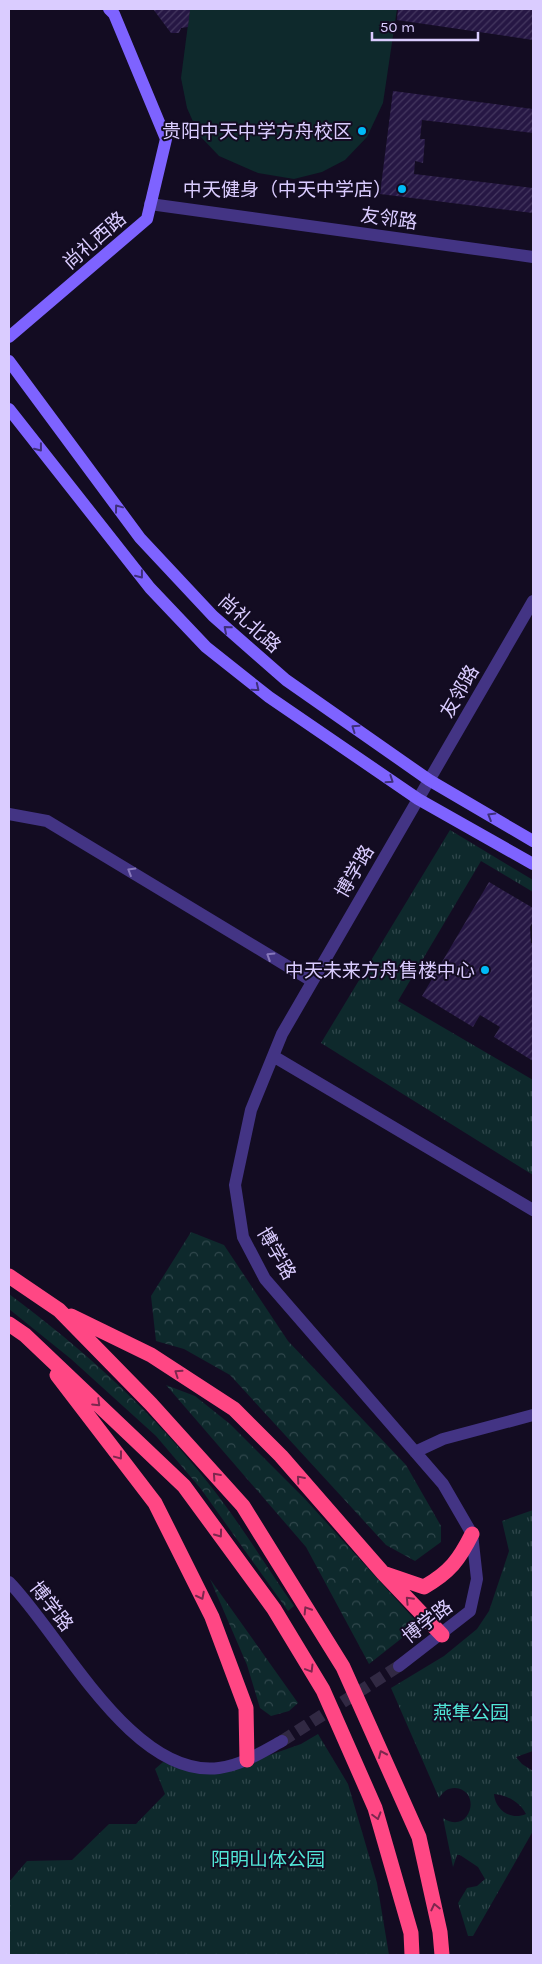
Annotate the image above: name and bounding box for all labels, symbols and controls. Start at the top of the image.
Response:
scale bar [372,10,478,42]
text: 50 m [380,18,415,36]
place label: 贵阳中天中学方舟校区 [162,121,352,143]
marker: 贵阳中天中学方舟校区 [356,125,368,137]
place label: 中天健身（中天中学店） [183,179,392,201]
marker: 中天健身（中天中学店） [396,183,408,195]
street label: 友邻路 [359,204,419,234]
street label: 尚礼西路 [59,208,131,274]
one-way arrow [33,442,42,452]
one-way arrow [115,504,124,514]
one-way arrow [134,569,143,579]
street label: 尚礼北路 [214,590,285,657]
one-way arrow [223,625,232,634]
street label: 友邻路 [436,661,484,722]
one-way arrow [251,682,260,691]
one-way arrow [351,725,361,734]
one-way arrow [384,774,394,783]
one-way arrow [488,813,497,823]
street label: 博学路 [331,841,379,902]
one-way arrow [128,868,137,878]
one-way arrow [267,952,276,962]
place label: 中天未来方舟售楼中心 [285,960,475,982]
marker: 中天未来方舟售楼中心 [479,964,491,976]
street label: 博学路 [252,1223,300,1284]
one-way arrow [174,1370,183,1380]
one-way arrow [91,1397,100,1406]
one-way arrow [113,1450,122,1460]
one-way arrow [213,1473,222,1482]
one-way arrow [297,1475,306,1484]
one-way arrow [214,1528,222,1537]
street label: 博学路 [25,1577,77,1636]
one-way arrow [195,1590,205,1599]
street label: 博学路 [398,1596,457,1648]
one-way arrow [406,1596,415,1605]
one-way arrow [304,1607,314,1616]
one-way arrow [304,1663,314,1672]
park label: 燕隼公园 [433,1702,509,1724]
one-way arrow [377,1750,388,1759]
one-way arrow [372,1812,382,1820]
park label: 阳明山体公园 [211,1849,325,1871]
one-way arrow [430,1903,441,1912]

